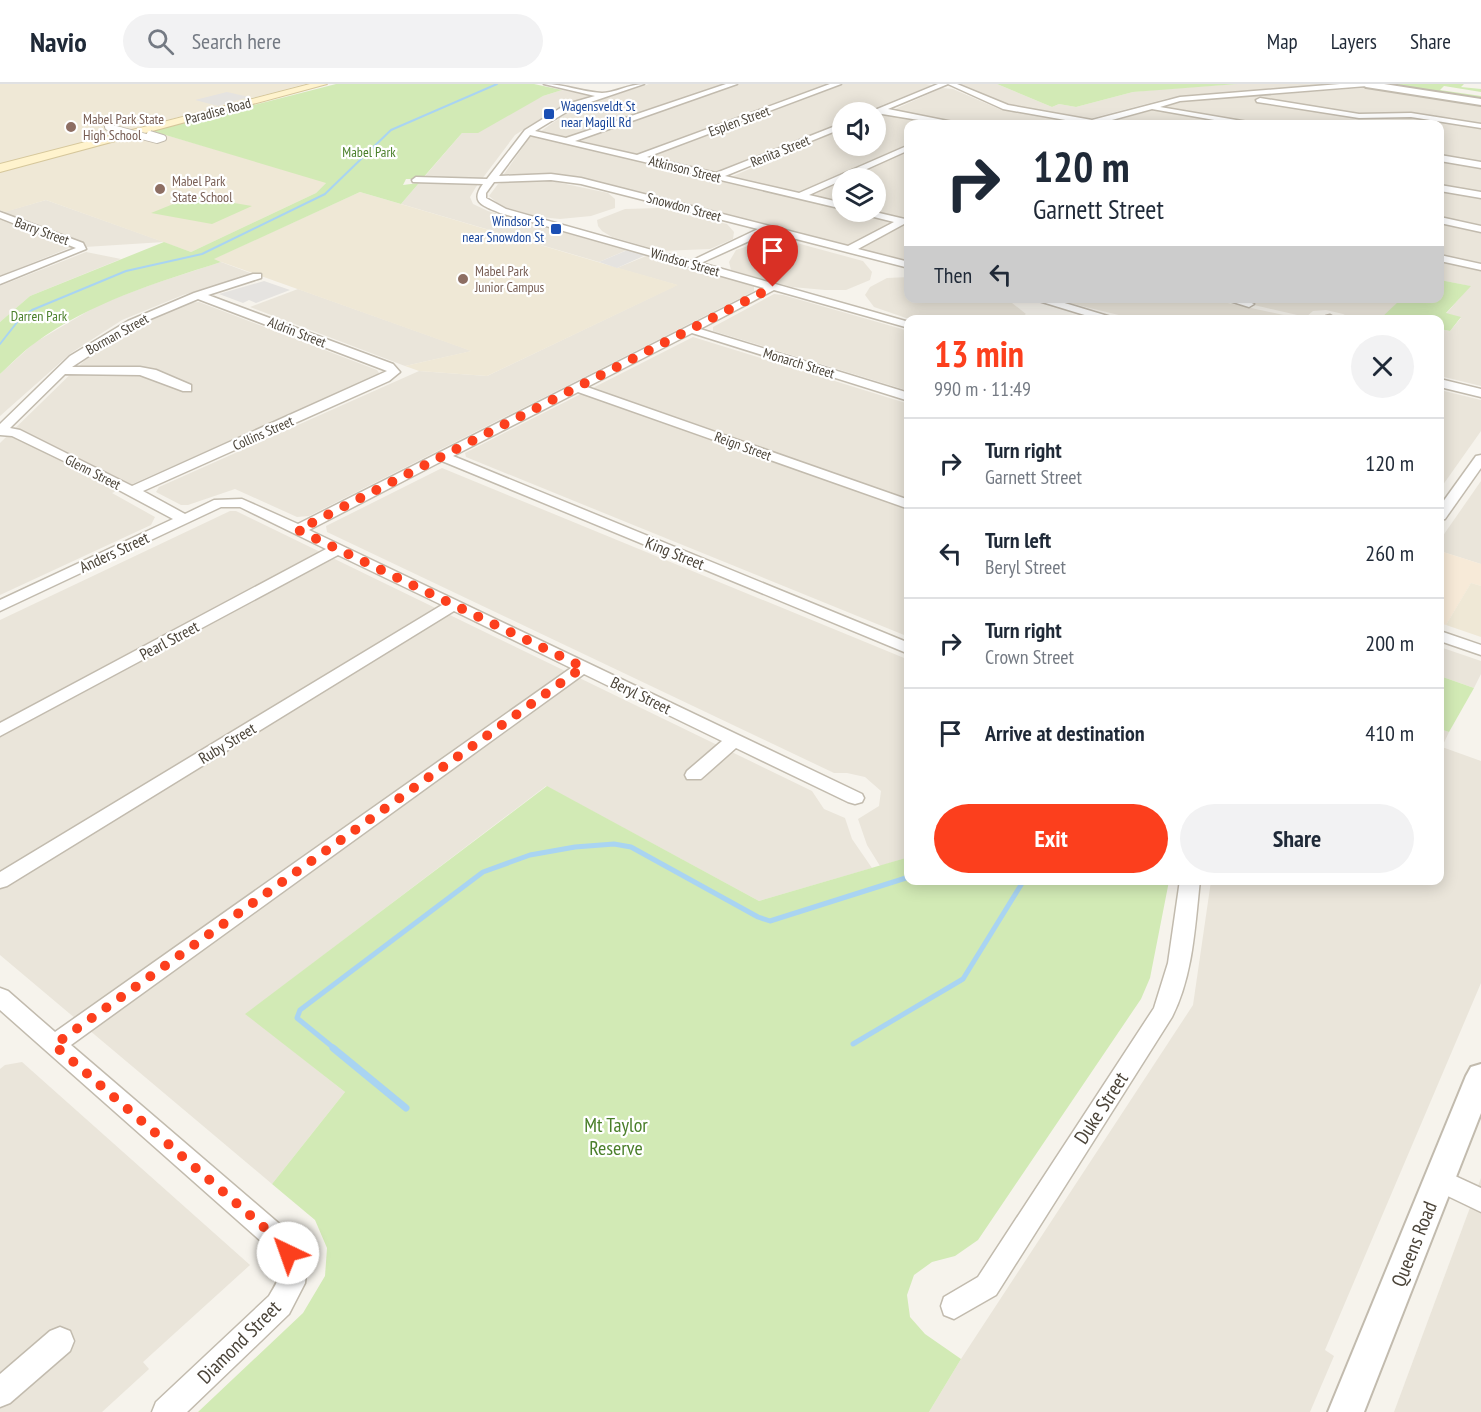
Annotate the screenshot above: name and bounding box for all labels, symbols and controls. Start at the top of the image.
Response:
search box [123,14,543,68]
text: Navio [30,23,87,60]
icon: search [144,25,177,58]
text: Search here [192,27,281,55]
text: Map [1267,28,1298,55]
text: Layers [1331,28,1377,55]
text: Share [1410,28,1451,55]
street label: Paradise Road [183,94,253,128]
place label: Wagensveldt St near Magill Rd [561,97,636,131]
street label: Esplen Street [706,102,772,140]
map controls [832,102,886,222]
button: sound [832,102,886,156]
marker: Wagensveldt St near Magill Rd [542,107,556,121]
place label: Mabel Park State High School [83,110,164,144]
marker: Mabel Park State High School [64,120,78,134]
street label: Renita Street [748,131,812,171]
text: 120 m [1033,139,1130,194]
park label: Mabel Park [342,143,396,161]
icon: right [934,144,1012,222]
street label: Atkinson Street [647,151,723,187]
button: layers [832,168,886,222]
place label: Mabel Park State School [172,172,233,206]
marker: Mabel Park State School [153,182,167,196]
street label: Snowdon Street [645,188,723,226]
text: Garnett Street [1033,192,1164,226]
place label: Windsor St near Snowdon St [462,212,544,246]
street label: Barry Street [12,213,72,249]
marker: Windsor St near Snowdon St [549,222,563,236]
pin [747,225,798,287]
icon: arrive [756,234,789,267]
street label: Windsor Street [648,244,722,281]
icon: left [984,258,1017,291]
text: Then [934,261,972,289]
place label: Mabel Park Junior Campus [474,262,545,296]
marker: Mabel Park Junior Campus [456,272,470,286]
park label: Darren Park [11,307,68,325]
street label: Borman Street [82,309,152,359]
street label: Aldrin Street [265,313,329,351]
text: 13 min [934,330,1024,377]
button: close [1351,335,1414,398]
street label: Monarch Street [761,344,837,382]
text: 990 m · 11:49 [934,376,1031,402]
street label: Collins Street [230,412,296,454]
street label: Reign Street [712,427,774,465]
text: Turn right [985,436,1062,464]
icon: right [934,447,967,480]
text: 120 m [1365,449,1414,477]
street label: Glenn Street [62,450,124,494]
text: Garnett Street [985,464,1082,490]
text: Turn left [985,526,1051,554]
street label: Anders Street [76,527,152,577]
street label: King Street [643,532,708,574]
icon: left [934,537,967,570]
text: 260 m [1365,539,1414,567]
text: Beryl Street [985,554,1066,580]
street label: Pearl Street [136,616,203,664]
text: Turn right [985,616,1062,644]
icon: right [934,627,967,660]
text: 200 m [1365,629,1414,657]
text: Crown Street [985,644,1074,670]
street label: Beryl Street [607,672,675,718]
icon: arrive [934,717,967,750]
street label: Ruby Street [195,718,260,768]
text: Arrive at destination [985,719,1145,747]
text: 410 m [1365,719,1414,747]
button: Exit [934,804,1168,873]
button: Share [1180,804,1414,873]
street label: Duke Street [1068,1067,1134,1149]
park label: Mt Taylor Reserve [584,1112,648,1161]
street label: Queens Road [1385,1197,1443,1291]
position arrow [256,1221,320,1285]
street label: Diamond Street [192,1294,287,1389]

